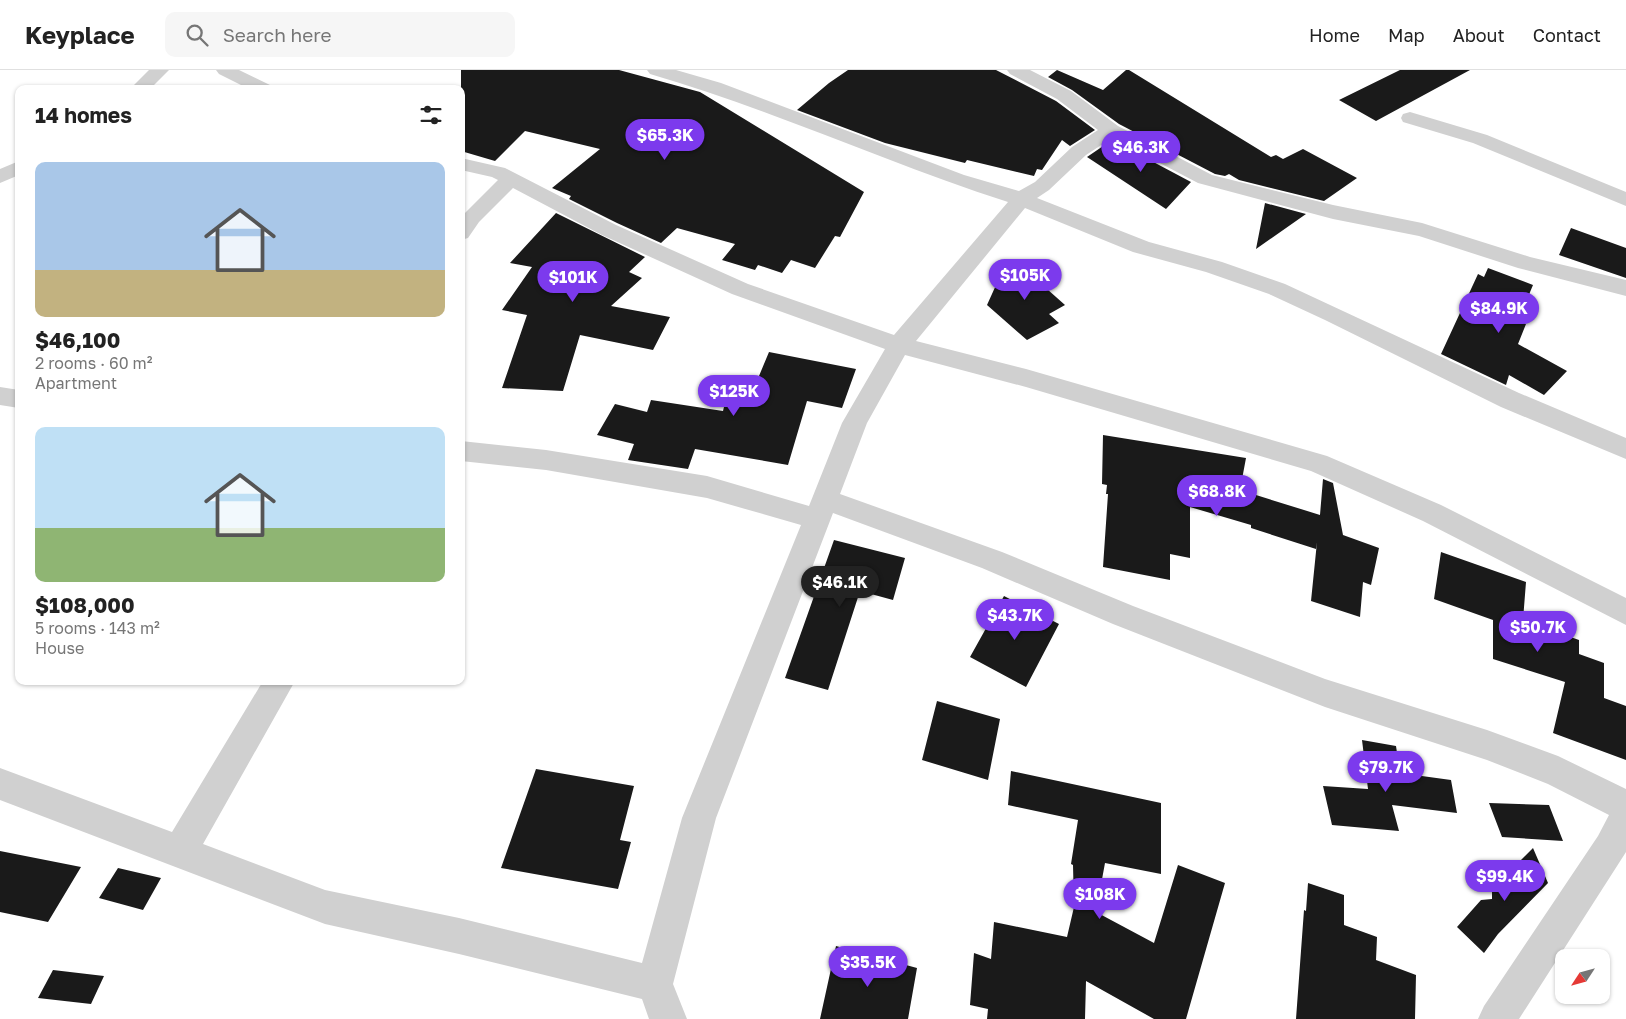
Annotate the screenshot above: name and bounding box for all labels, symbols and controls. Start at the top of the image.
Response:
search box [165,12,515,57]
text: Keyplace [25,20,135,49]
icon: search [183,21,211,49]
text: Search here [223,23,332,46]
text: Home [1309,24,1360,46]
text: Map [1388,24,1425,46]
text: About [1453,24,1505,46]
text: Contact [1533,24,1601,46]
icon: filters [417,101,445,129]
text: 14 homes [35,102,132,128]
pin: $65.3K [624,118,706,161]
text: $65.3K [636,125,694,145]
pin: $46.3K [1100,131,1182,173]
text: $46.3K [1112,137,1170,157]
icon: home [195,195,285,285]
pin: $105K [990,258,1060,301]
pin: $101K [538,260,608,303]
text: $105K [1000,265,1050,285]
text: $101K [548,267,598,287]
pin: $84.9K [1458,292,1540,334]
text: $84.9K [1470,298,1528,318]
text: $46,100 [35,327,120,353]
text: 2 rooms · 60 m² [35,353,153,373]
text: Apartment [35,373,117,393]
pin: $125K [699,374,769,417]
text: $125K [709,381,759,401]
icon: home [195,460,285,550]
pin: $68.8K [1176,474,1258,517]
text: $68.8K [1188,481,1246,501]
pin: $46.1K [799,566,881,608]
text: $46.1K [812,572,868,592]
text: $108,000 [35,592,135,618]
pin: $43.7K [974,598,1056,641]
text: $43.7K [987,605,1043,625]
pin: $50.7K [1497,610,1579,653]
text: $50.7K [1510,617,1566,637]
text: 5 rooms · 143 m² [35,618,160,638]
text: House [35,638,84,658]
pin: $79.7K [1345,750,1427,793]
text: $79.7K [1358,757,1414,777]
pin: $99.4K [1464,860,1546,902]
text: $99.4K [1476,866,1534,886]
pin: $108K [1065,878,1135,920]
text: $108K [1074,884,1126,904]
pin: $35.5K [827,946,909,988]
north arrow [1555,949,1610,1004]
map controls [1555,949,1610,1004]
text: $35.5K [840,952,896,972]

